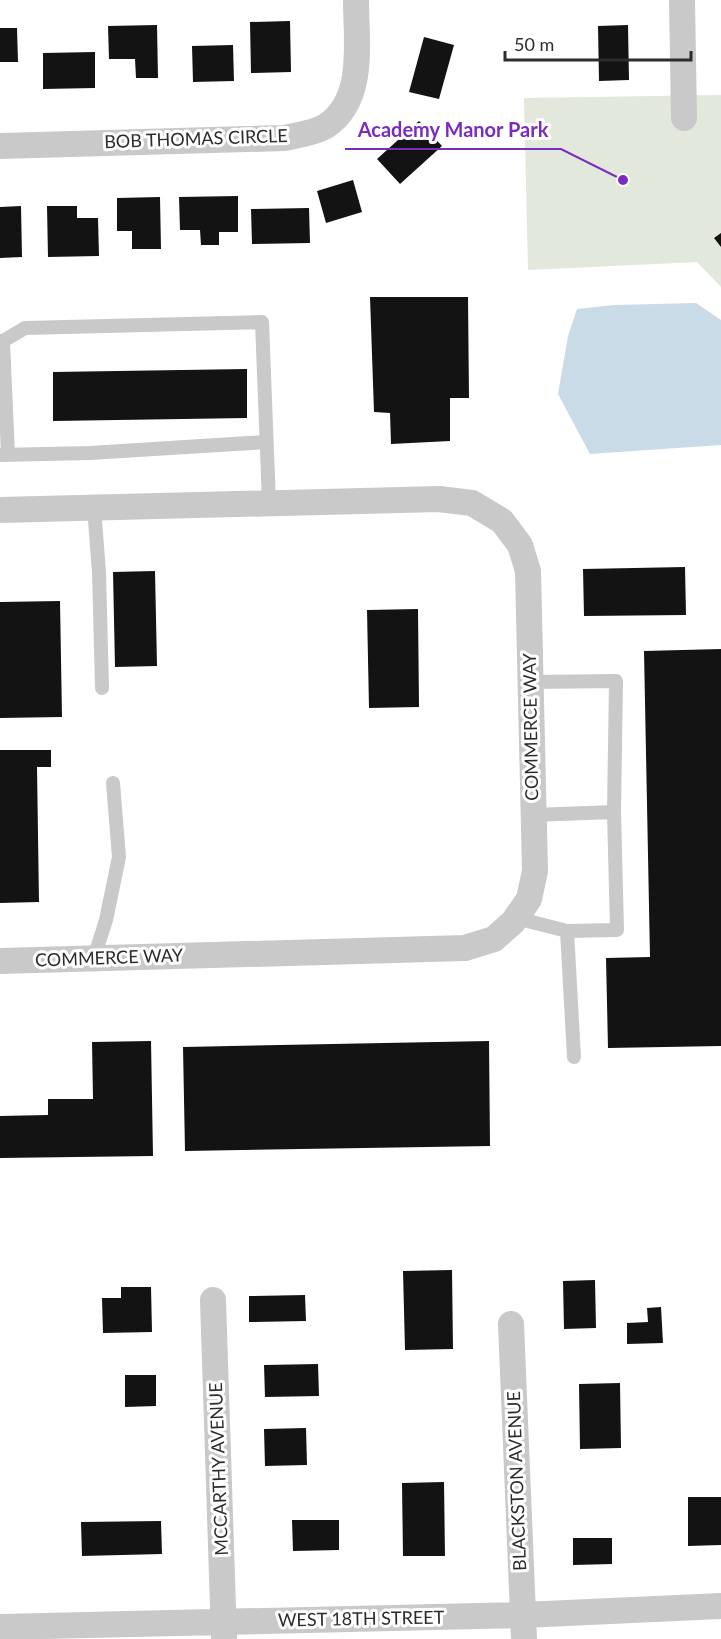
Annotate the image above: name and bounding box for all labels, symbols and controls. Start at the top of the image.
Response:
scale bar [505,24,691,62]
text: 50 m [514,33,554,55]
callout: Academy Manor Park [345,111,561,149]
text: Academy Manor Park [357,117,549,141]
street label: BOB THOMAS CIRCLE [104,124,288,152]
street label: COMMERCE WAY [518,652,542,801]
street label: COMMERCE WAY [35,943,184,971]
street label: MCCARTHY AVENUE [204,1382,232,1556]
street label: BLACKSTON AVENUE [502,1391,530,1571]
street label: WEST 18TH STREET [278,1606,445,1630]

